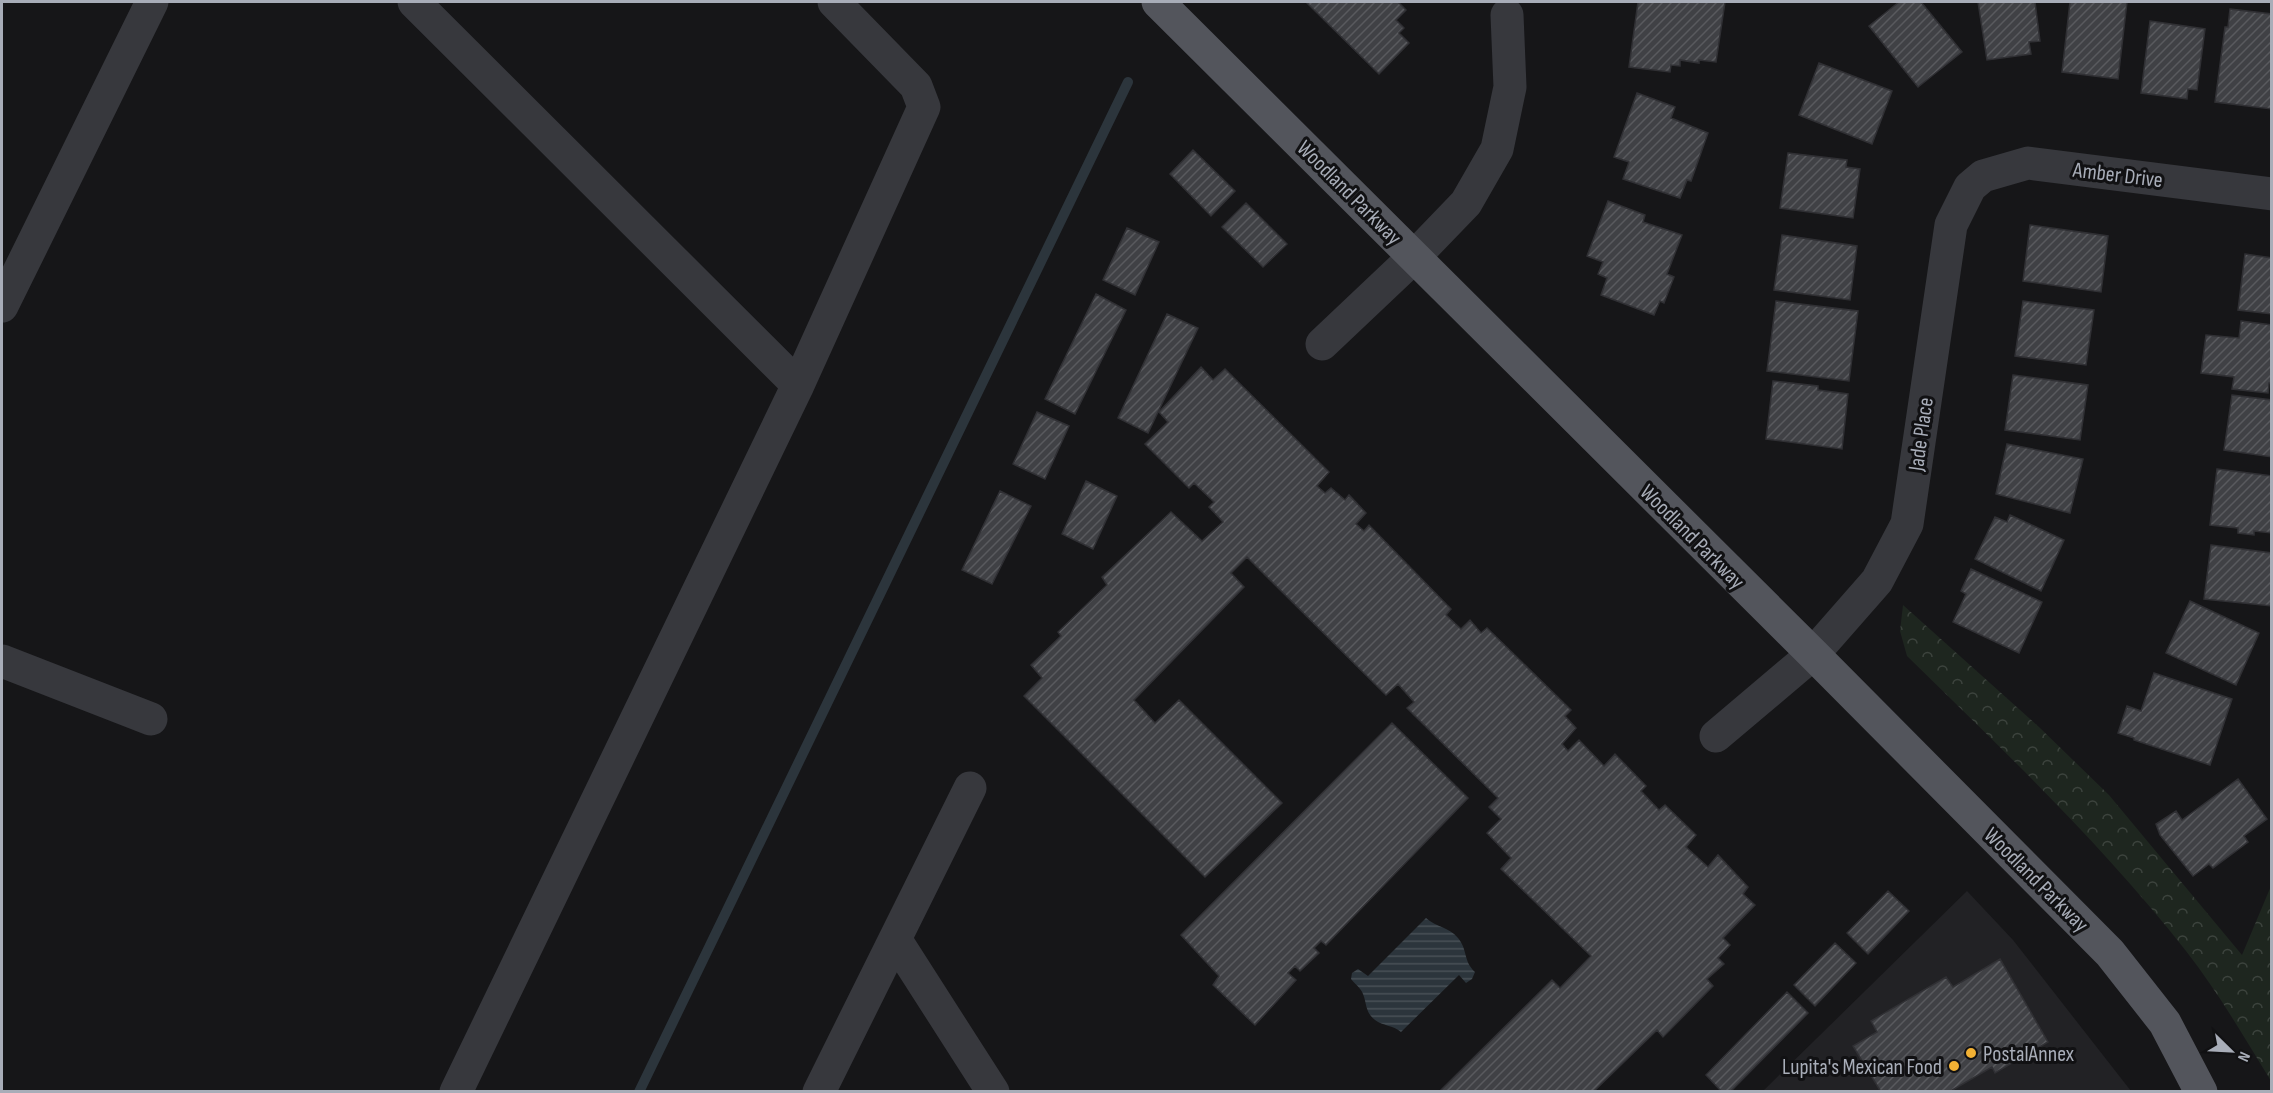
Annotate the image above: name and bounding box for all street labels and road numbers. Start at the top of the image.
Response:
street label: Woodland Parkway [1291,135,1407,251]
street label: Amber Drive [2070,156,2164,194]
street label: Jade Place [1903,396,1940,474]
street label: Woodland Parkway [1634,479,1750,595]
street label: Woodland Parkway [1978,822,2094,938]

